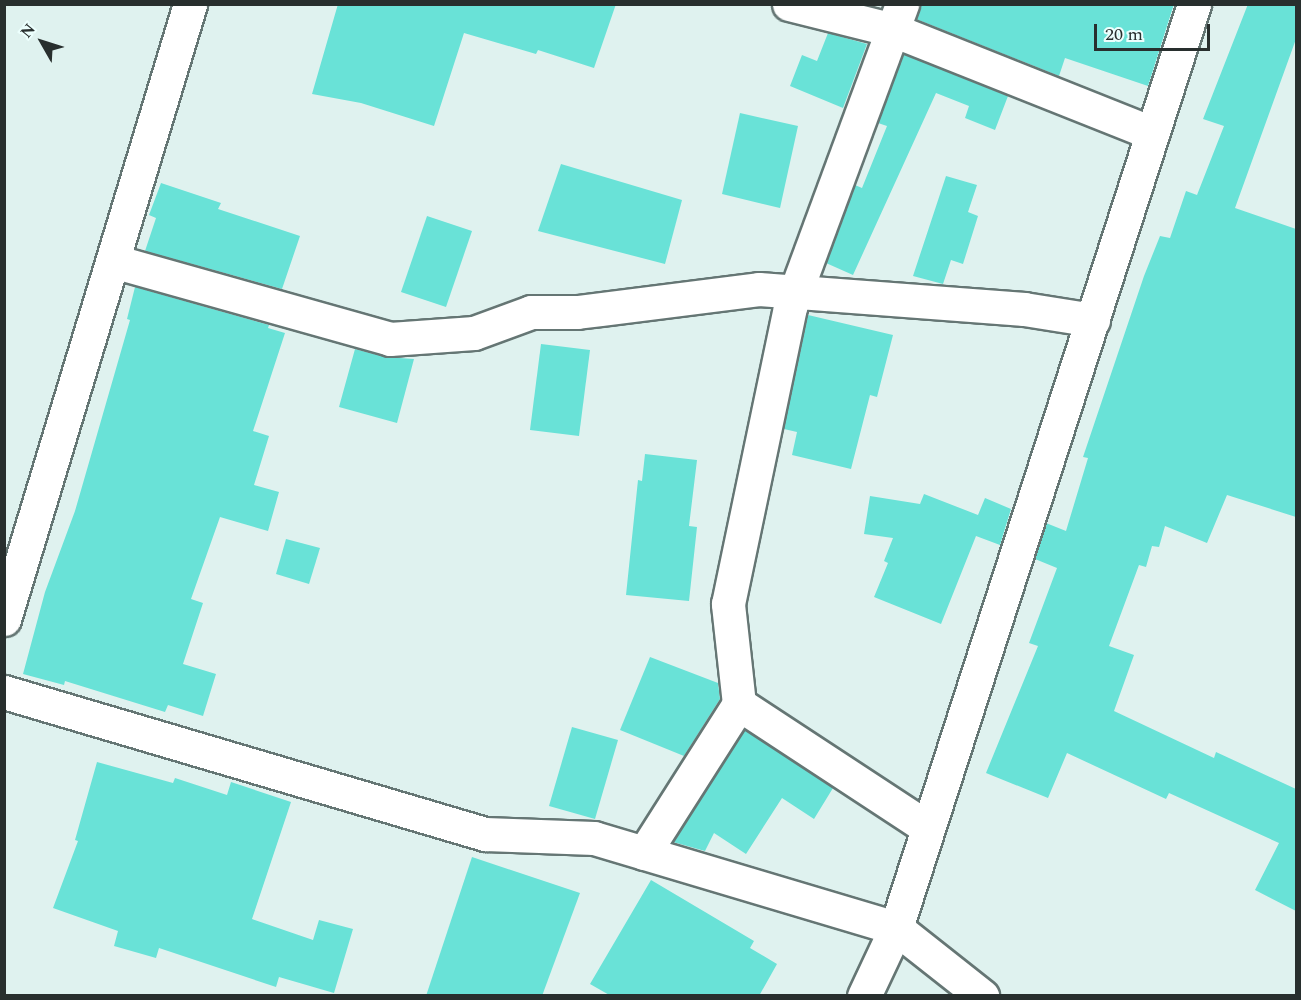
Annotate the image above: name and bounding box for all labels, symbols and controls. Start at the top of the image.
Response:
north arrow [12,12,72,72]
scale bar [1097,12,1212,50]
text: N [15,18,41,43]
text: 20 m [1105,21,1143,48]

